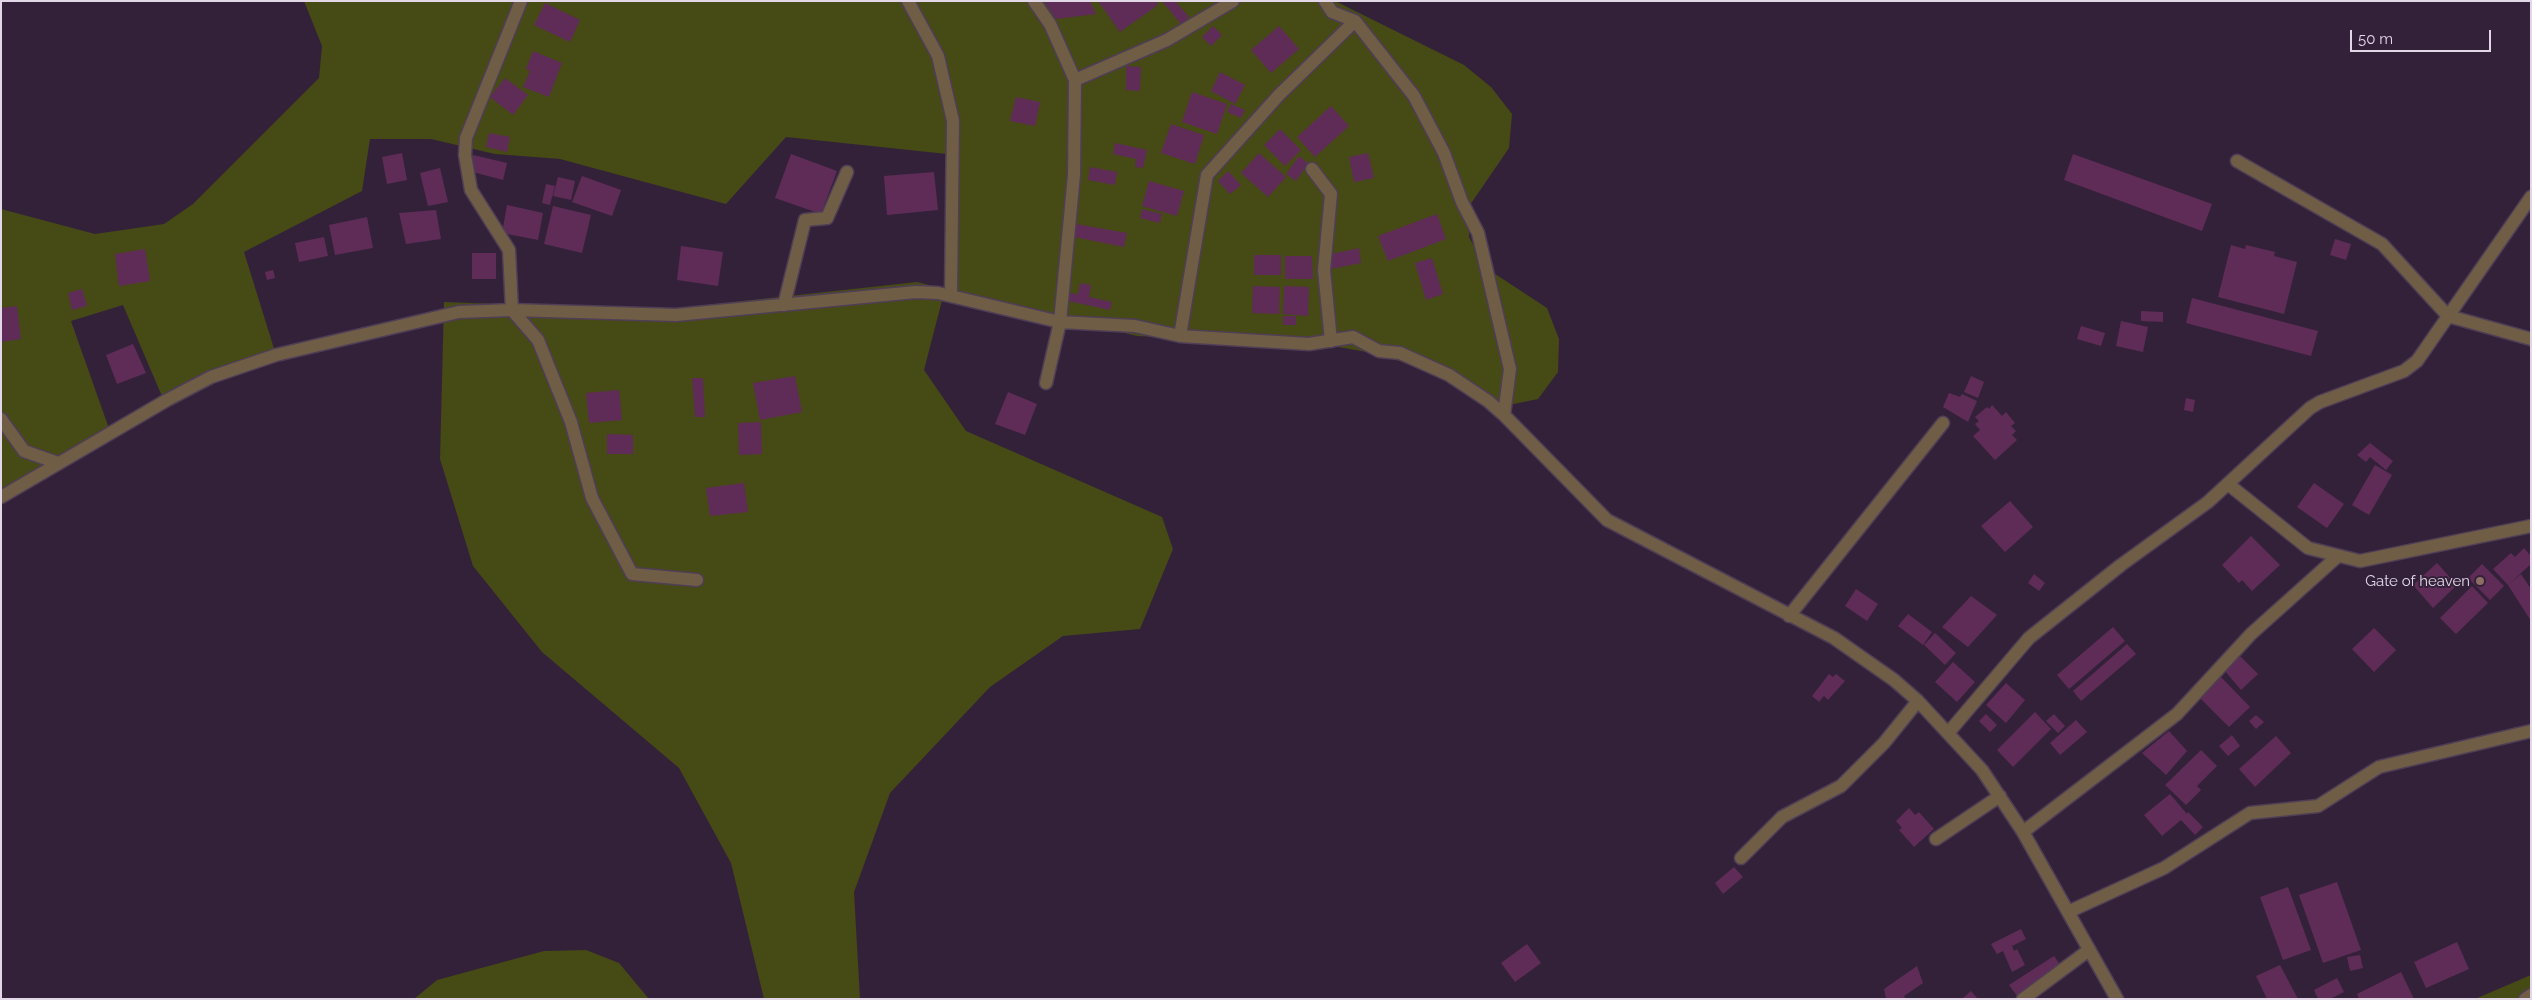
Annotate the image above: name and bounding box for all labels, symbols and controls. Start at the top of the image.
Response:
scale bar [2352,20,2493,52]
text: 50 m [2358,30,2393,48]
place label: Gate of heaven [2365,572,2470,590]
marker: Gate of heaven [2474,575,2486,587]

